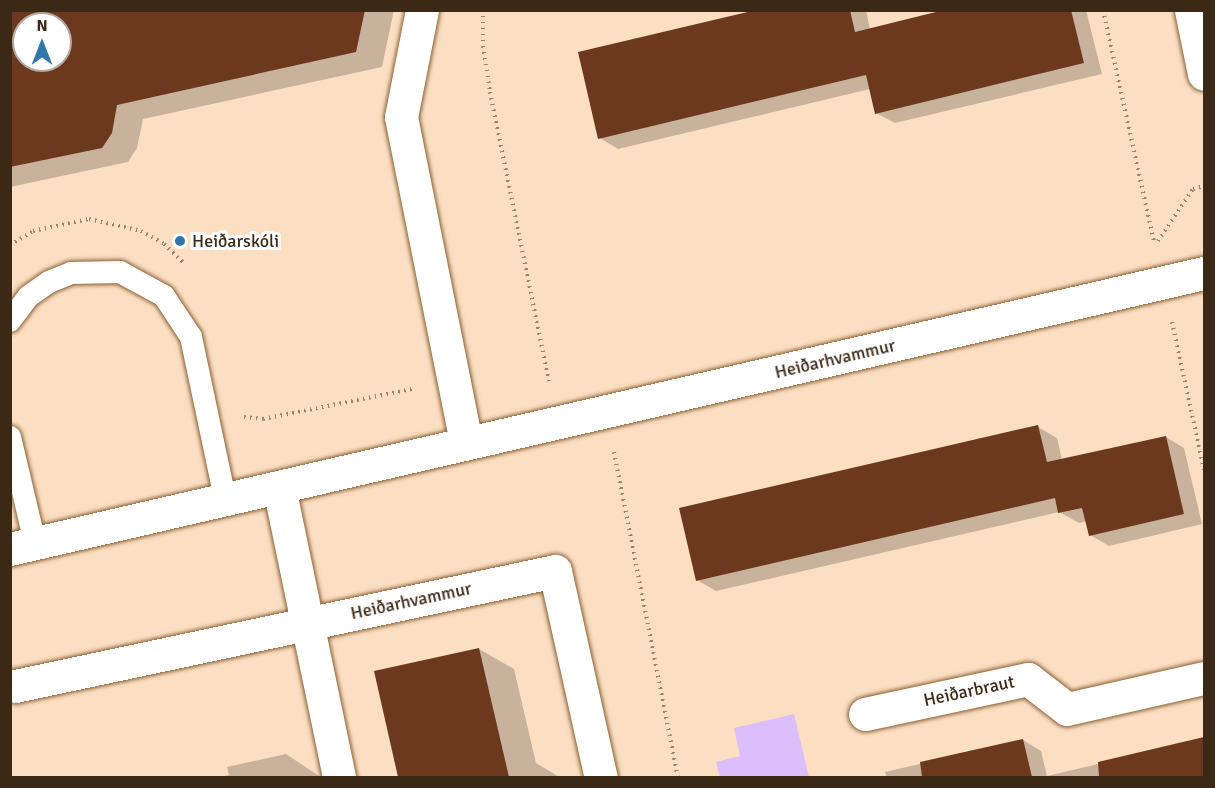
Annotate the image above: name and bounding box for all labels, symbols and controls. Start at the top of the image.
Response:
north arrow [12,12,72,72]
text: N [36,16,48,36]
place label: Heiðarskóli [192,230,279,252]
marker: Heiðarskóli [173,234,187,248]
street label: Heiðarhvammur [773,335,897,383]
street label: Heiðarhvammur [349,578,473,624]
street label: Heiðarbraut [922,671,1016,711]

